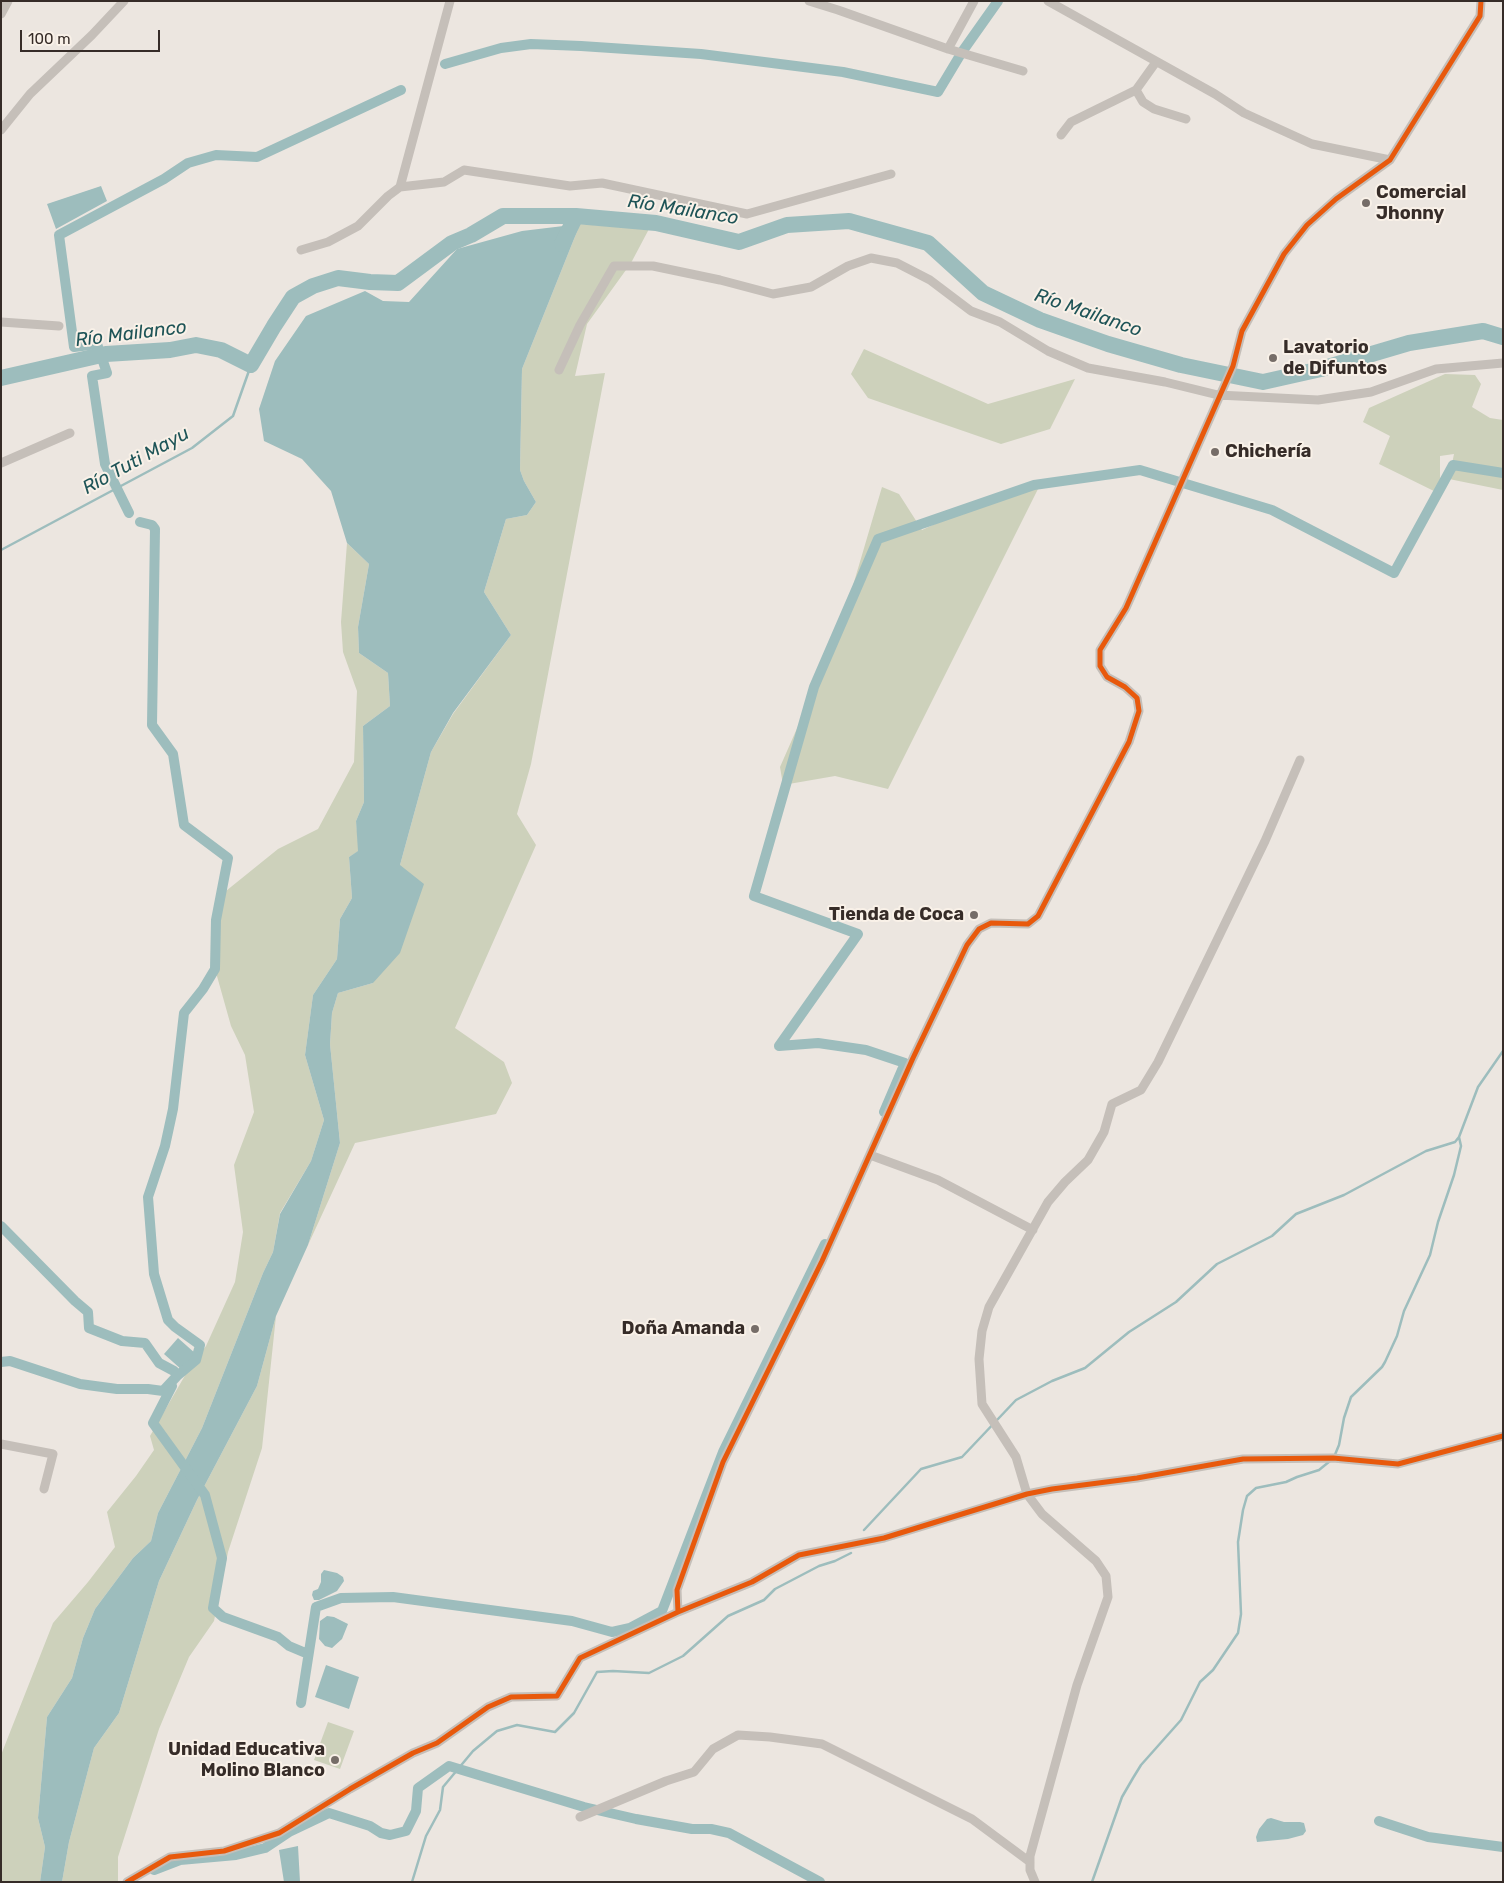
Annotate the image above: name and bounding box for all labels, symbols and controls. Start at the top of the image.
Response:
scale bar [22,20,162,52]
text: 100 m [28,30,70,48]
place label: Comercial Jhonny [1376,182,1466,224]
water label: Río Mailanco [626,190,740,230]
marker: Comercial Jhonny [1360,197,1372,209]
water label: Río Mailanco [1031,284,1145,342]
water label: Río Mailanco [74,316,188,352]
place label: Lavatorio de Difuntos [1283,337,1387,379]
marker: Lavatorio de Difuntos [1267,352,1279,364]
water label: Río Tuti Mayu [79,422,193,500]
place label: Chichería [1225,441,1311,463]
marker: Chichería [1209,446,1221,458]
place label: Tienda de Coca [829,904,964,926]
marker: Tienda de Coca [968,909,980,921]
place label: Doña Amanda [622,1318,745,1340]
marker: Doña Amanda [749,1323,761,1335]
place label: Unidad Educativa Molino Blanco [168,1739,325,1782]
marker: Unidad Educativa Molino Blanco [329,1754,341,1766]

